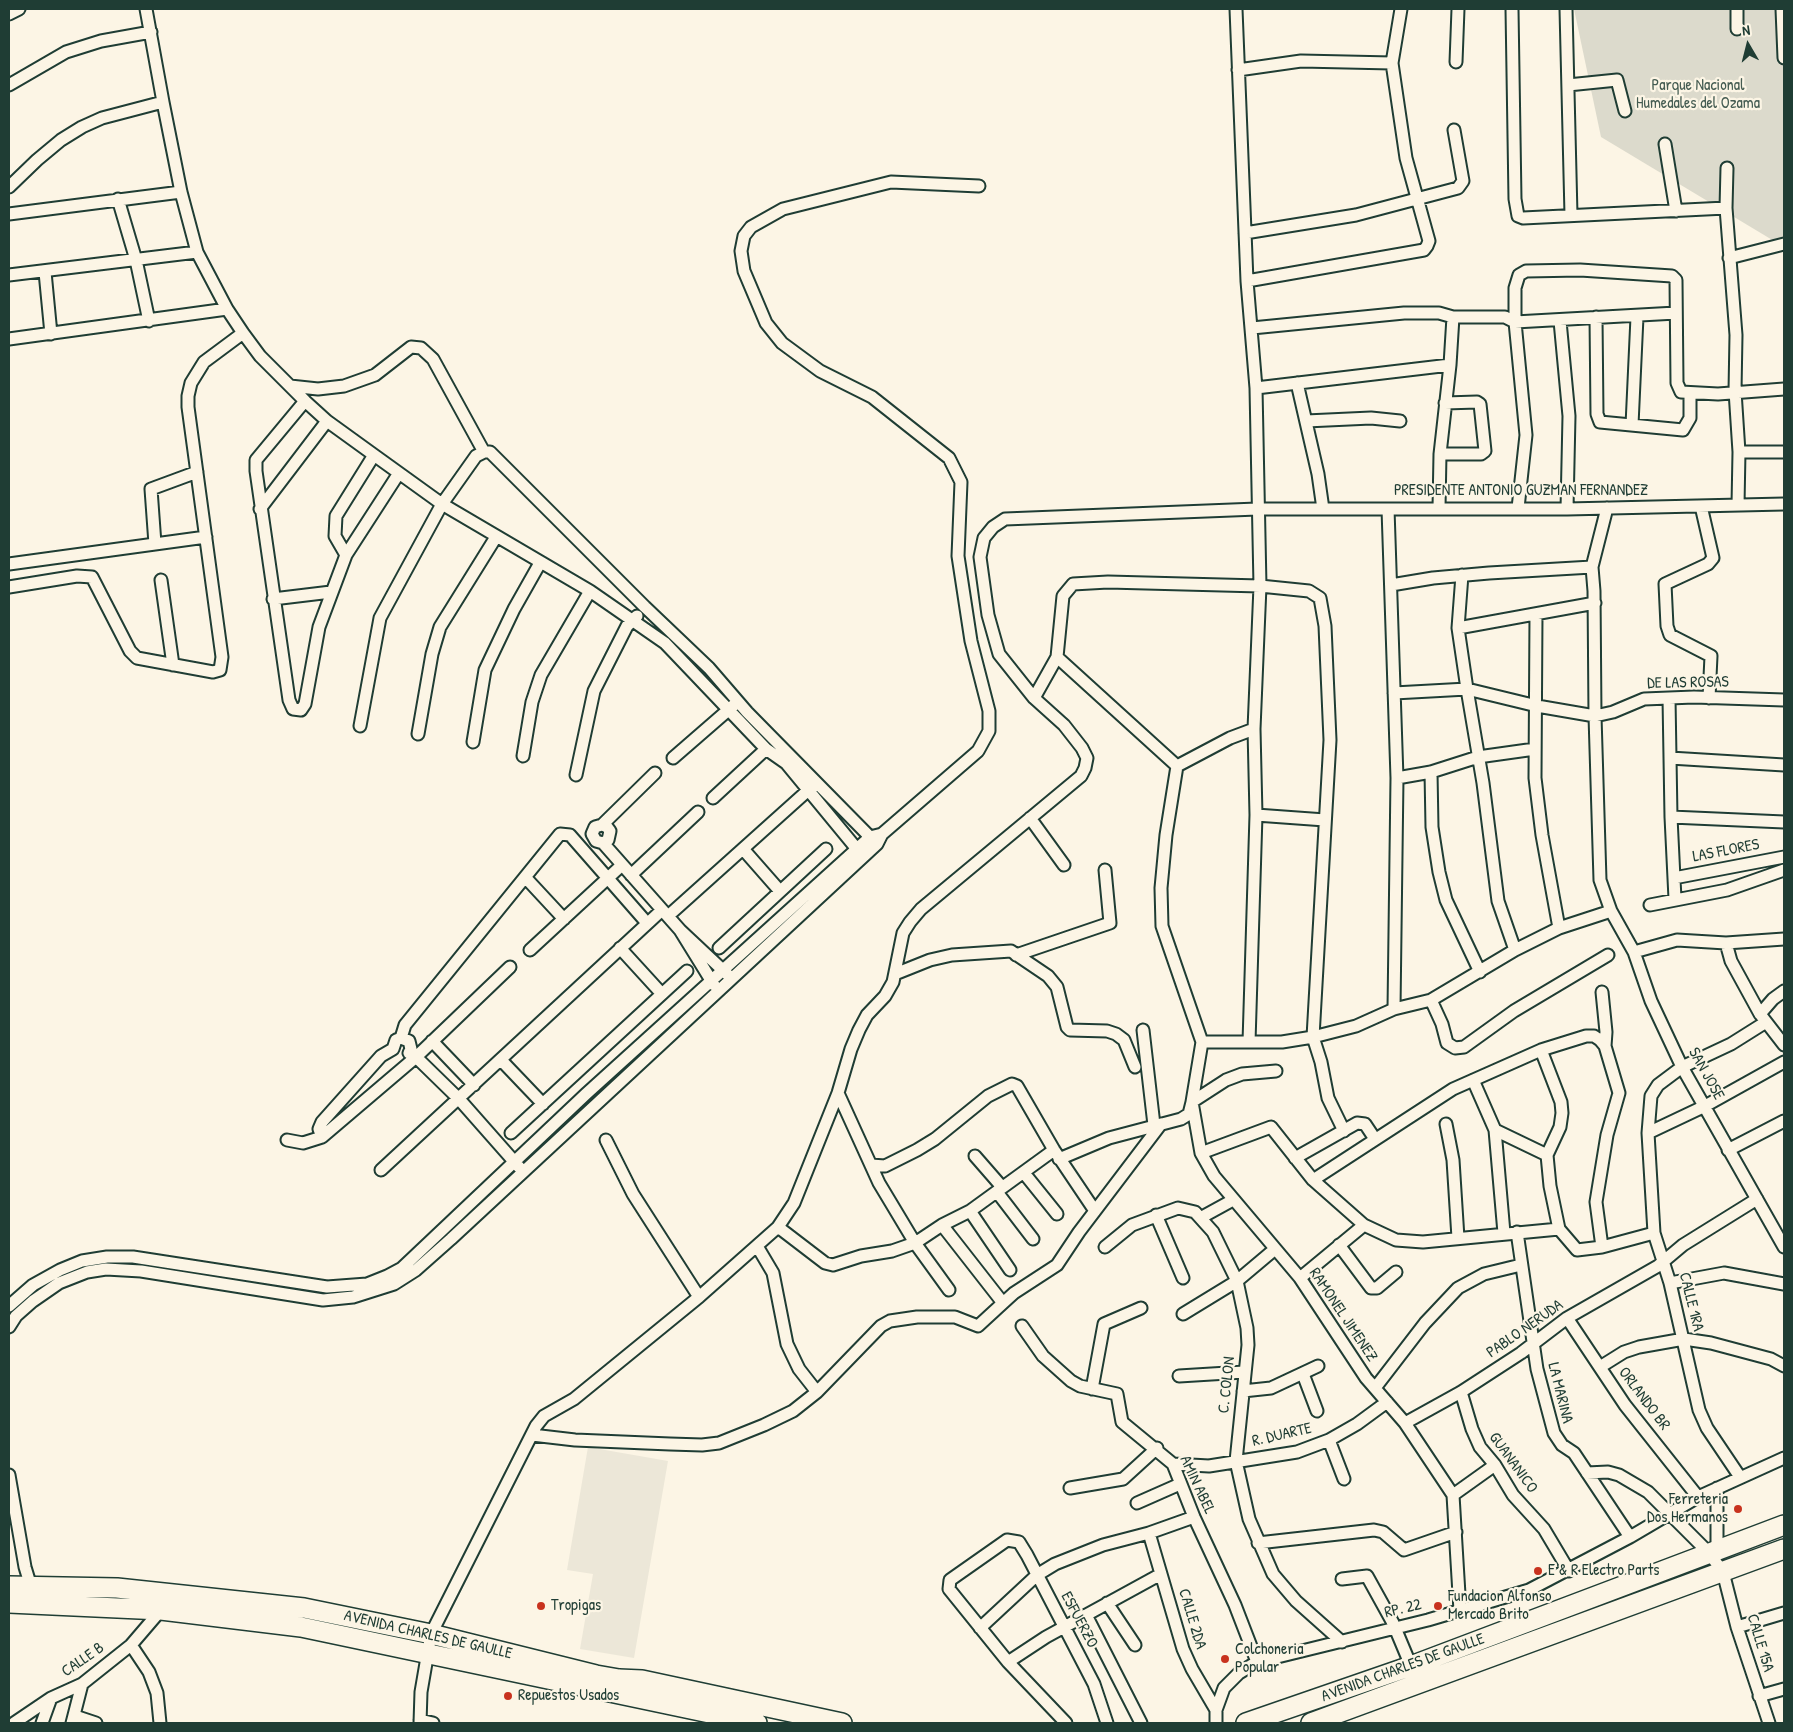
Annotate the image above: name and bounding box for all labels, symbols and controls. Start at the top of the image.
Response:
north arrow [1723,20,1773,70]
text: N [1741,20,1751,40]
park label: Parque Nacional Humedales del Ozama [1636,76,1760,114]
street label: PRESIDENTE ANTONIO GUZMAN FERNANDEZ [1394,481,1648,501]
street label: DE LAS ROSAS [1647,673,1729,693]
street label: LAS FLORES [1691,835,1761,867]
street label: SAN JOSE [1684,1045,1728,1103]
street label: RAMONEL JIMENEZ [1305,1265,1381,1365]
street label: CALLE 1RA [1674,1271,1708,1333]
street label: PABLO NERUDA [1483,1296,1567,1362]
street label: C. COLON [1214,1356,1240,1414]
street label: LA MARINA [1543,1361,1577,1425]
street label: ORLANDO BR [1614,1364,1674,1434]
street label: R. DUARTE [1250,1419,1314,1451]
street label: GUANANICO [1485,1429,1541,1497]
street label: AMIN ABEL [1175,1453,1219,1517]
place label: Ferreteria Dos Hermanos [1647,1490,1728,1528]
marker: Ferreteria Dos Hermanos [1732,1503,1744,1515]
place label: E & R Electro Parts [1548,1561,1659,1581]
marker: E & R Electro Parts [1532,1565,1544,1577]
street label: CALLE 2DA [1174,1586,1210,1652]
place label: Fundacion Alfonso Mercado Brito [1448,1587,1551,1625]
street label: ESFUERZO [1056,1589,1102,1651]
street label: RP. 22 [1383,1595,1423,1623]
place label: Tropigas [551,1596,601,1616]
marker: Tropigas [535,1600,547,1612]
marker: Fundacion Alfonso Mercado Brito [1432,1600,1444,1612]
street label: AVENIDA CHARLES DE GAULLE [342,1606,514,1664]
street label: CALLE 15A [1742,1612,1778,1674]
street label: AVENIDA CHARLES DE GAULLE [1319,1630,1487,1706]
street label: CALLE B [58,1639,108,1681]
place label: Colchoneria Popular [1235,1640,1303,1678]
marker: Colchoneria Popular [1219,1653,1231,1665]
place label: Repuestos Usados [518,1686,619,1706]
marker: Repuestos Usados [502,1690,514,1702]

